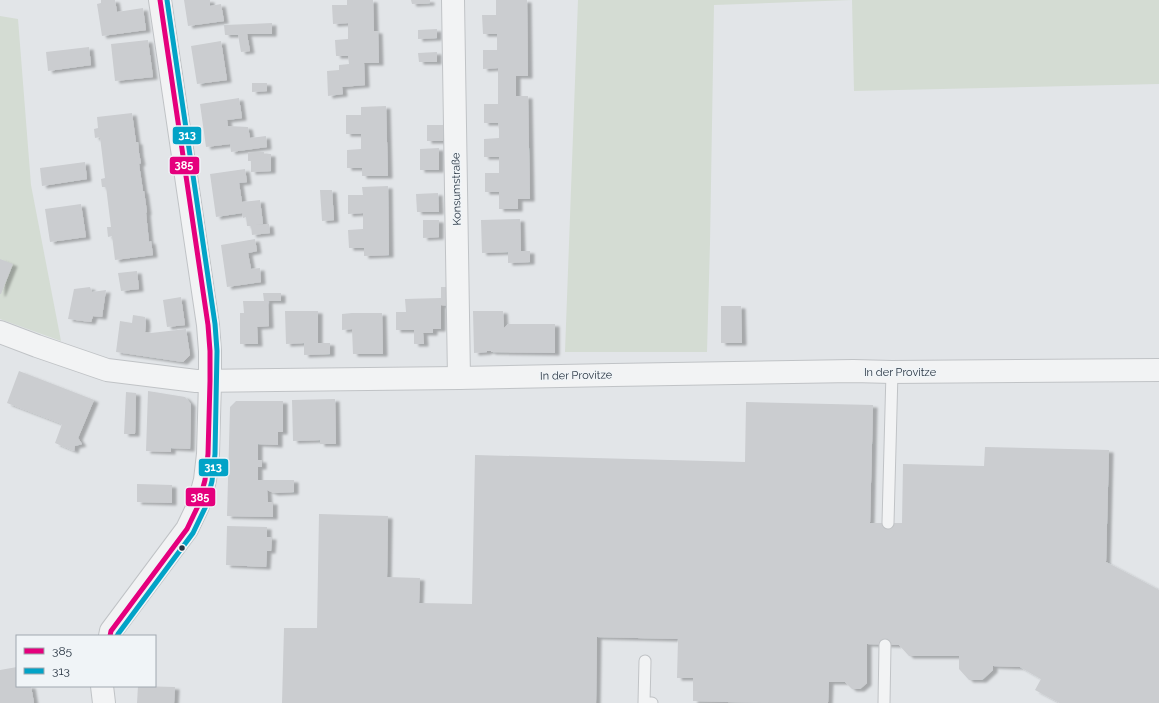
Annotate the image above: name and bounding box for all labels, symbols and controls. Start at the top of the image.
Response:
line badge: 313 [172,126,202,145]
text: 313 [178,129,196,142]
street label: Konsumstraße [449,152,464,226]
line badge: 385 [169,156,200,175]
text: 385 [175,159,193,172]
street label: In der Provitze [864,366,937,379]
street label: In der Provitze [540,368,613,383]
line badge: 313 [198,458,229,477]
text: 313 [204,461,222,474]
line badge: 385 [185,487,216,507]
text: 385 [191,491,209,504]
unlabelled marker [177,543,187,553]
legend [16,635,156,687]
text: 385 [52,644,73,658]
text: 313 [52,664,70,678]

